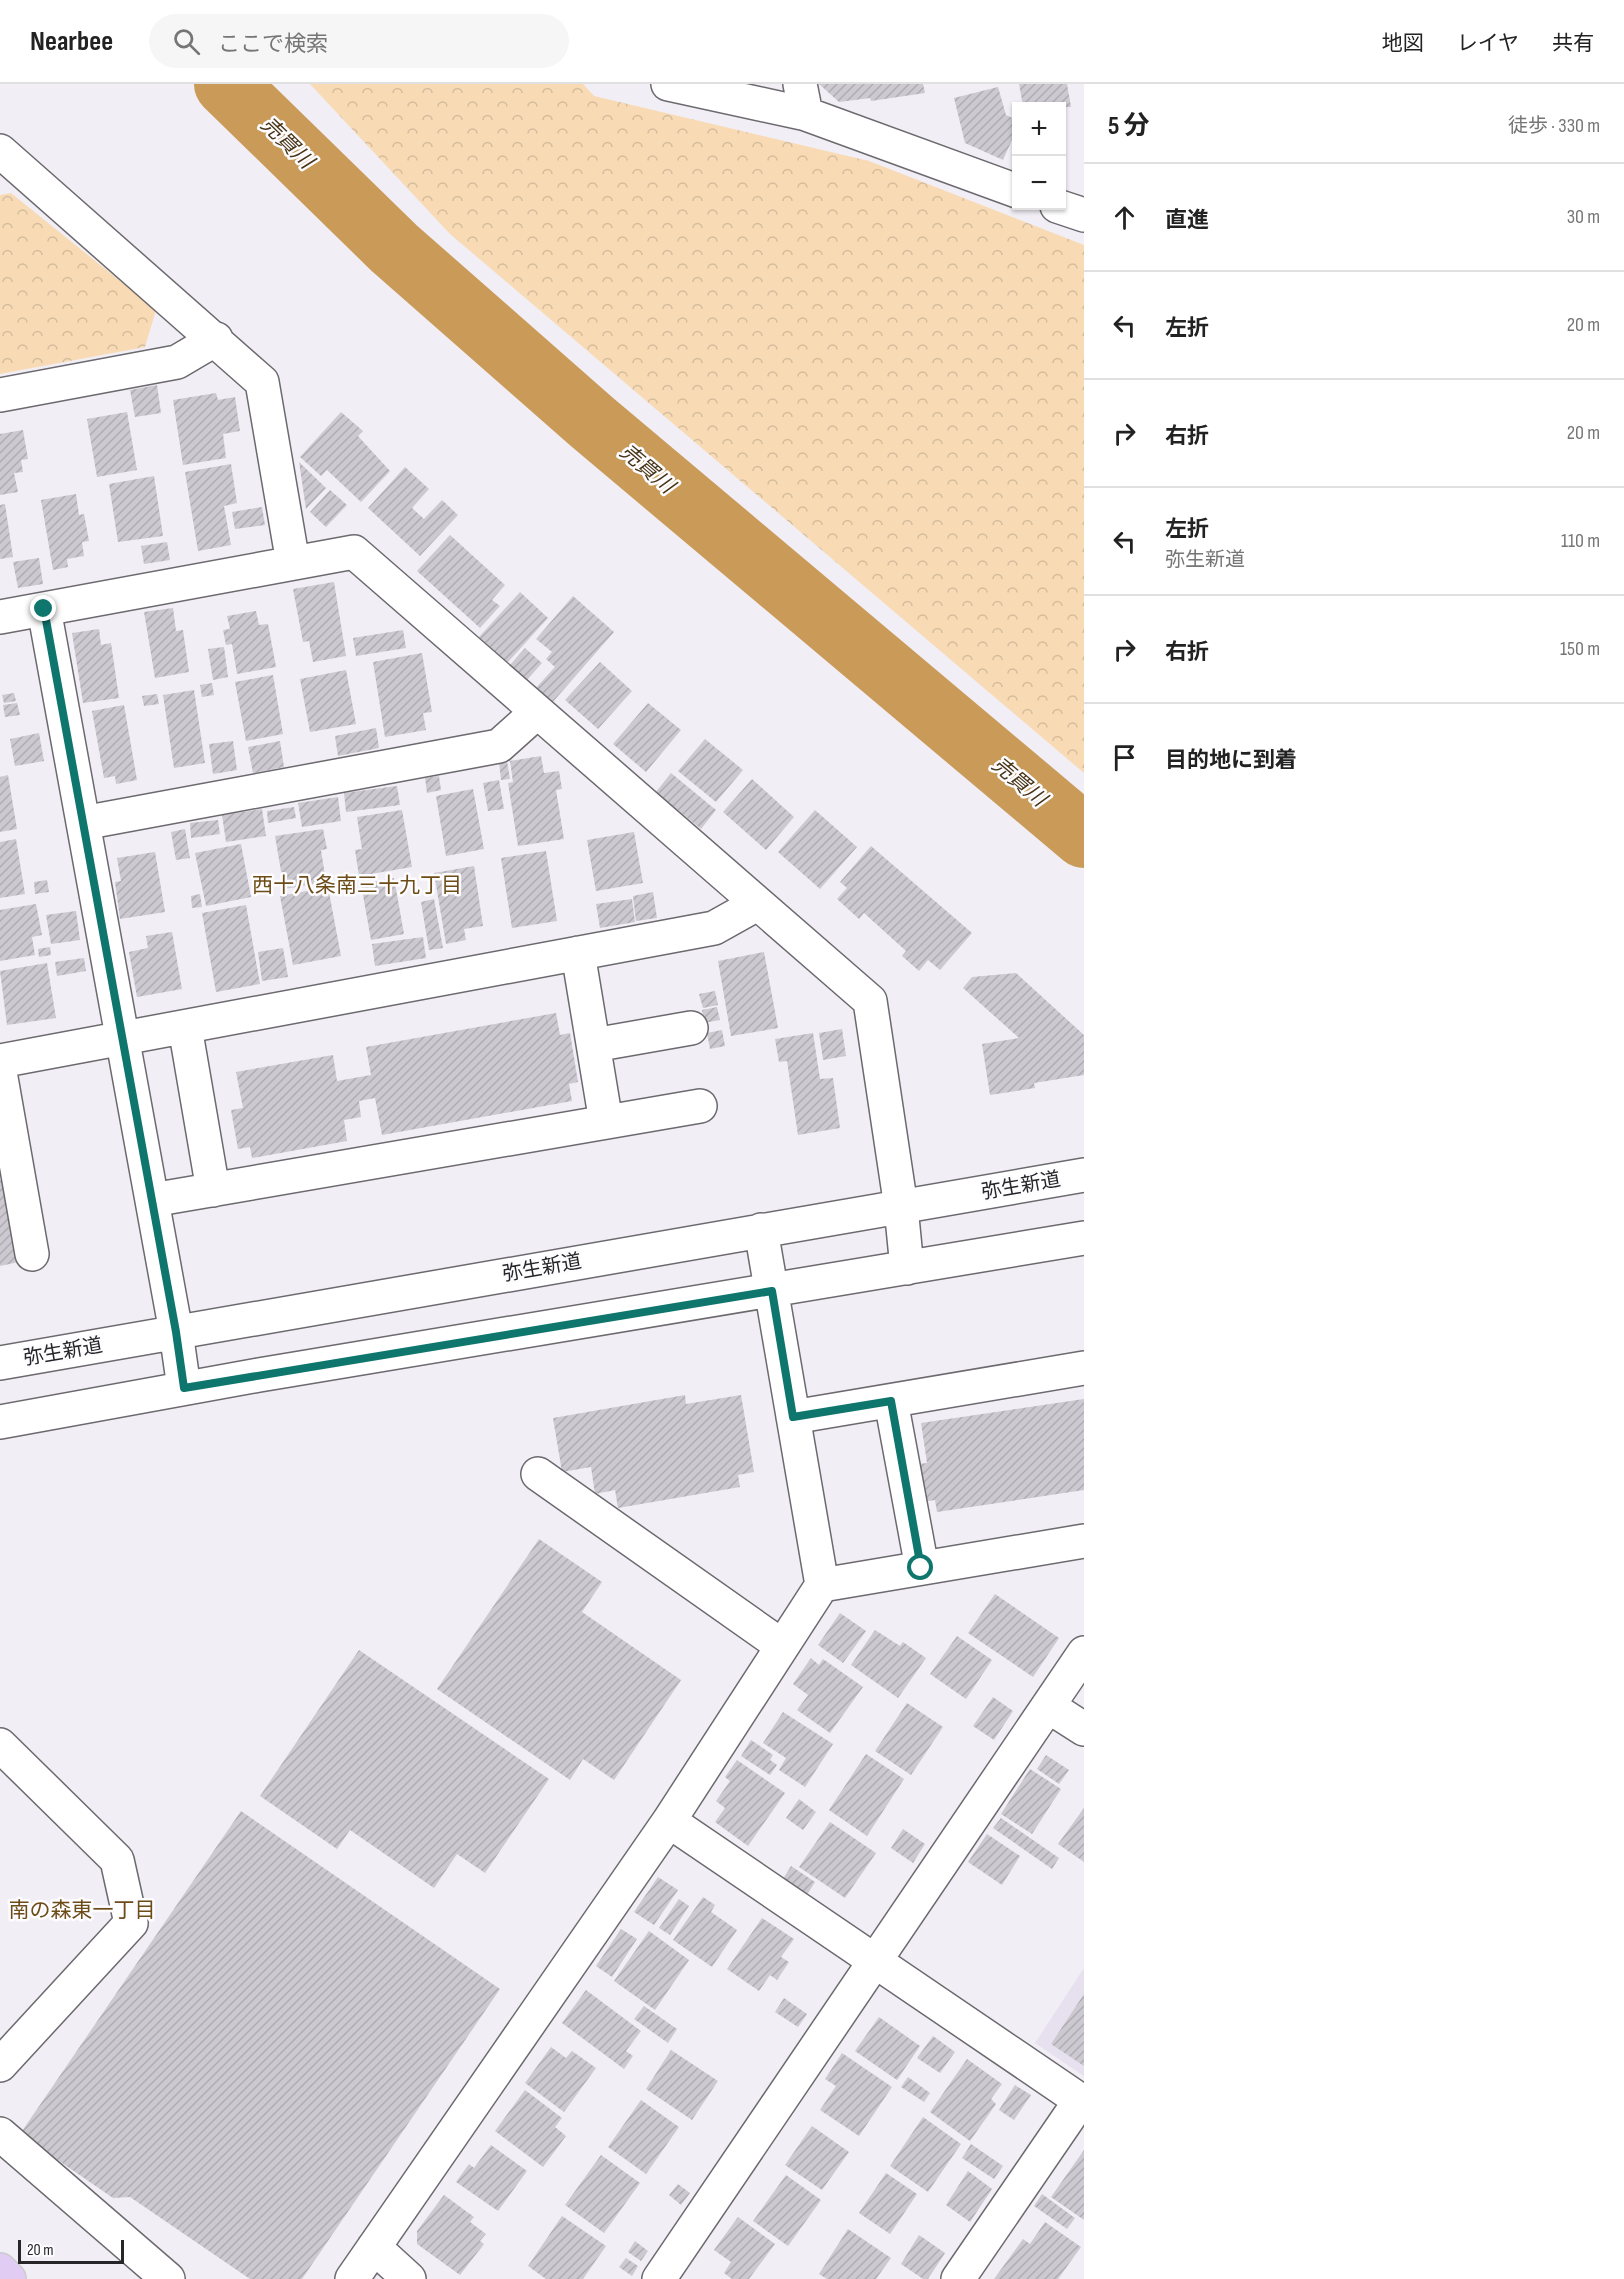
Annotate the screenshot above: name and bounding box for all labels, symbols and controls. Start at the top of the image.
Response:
search box [149,14,569,68]
text: Nearbee [30,25,113,58]
icon: search [170,25,203,58]
text: ここで検索 [218,31,328,58]
text: 地図 [1382,31,1424,56]
text: レイヤ [1457,31,1519,56]
text: 共有 [1552,31,1594,56]
map controls [1012,102,1066,210]
button: + [1012,102,1066,156]
text: 5 分 [1108,111,1149,142]
water label: 売買川 [256,112,320,175]
text: 徒歩 · 330 m [1508,114,1600,138]
button: − [1012,156,1066,210]
icon: ahead [1108,201,1141,234]
text: 30 m [1567,205,1600,229]
text: 直進 [1165,207,1209,234]
icon: left [1108,309,1141,342]
text: 20 m [1567,313,1600,337]
text: 左折 [1165,315,1209,342]
icon: right [1108,417,1141,450]
text: 20 m [1567,421,1600,445]
text: 右折 [1165,423,1209,450]
water label: 売買川 [615,439,681,500]
text: 左折 [1165,516,1209,543]
icon: left [1108,525,1141,558]
text: 110 m [1561,529,1600,553]
text: 弥生新道 [1165,548,1245,572]
route end [30,595,56,621]
icon: right [1108,633,1141,666]
text: 150 m [1560,637,1600,661]
text: 右折 [1165,639,1209,666]
icon: arrive [1108,741,1141,774]
text: 目的地に到着 [1165,747,1297,774]
water label: 売買川 [987,752,1053,813]
district label: 西十八条南三十九丁目 [252,873,462,898]
street label: 弥生新道 [980,1167,1062,1205]
street label: 弥生新道 [501,1249,583,1287]
street label: 弥生新道 [22,1333,104,1371]
route start [907,1554,933,1580]
district label: 南の森東一丁目 [9,1898,156,1923]
scale bar [18,2237,124,2264]
text: 20 m [27,2241,54,2260]

